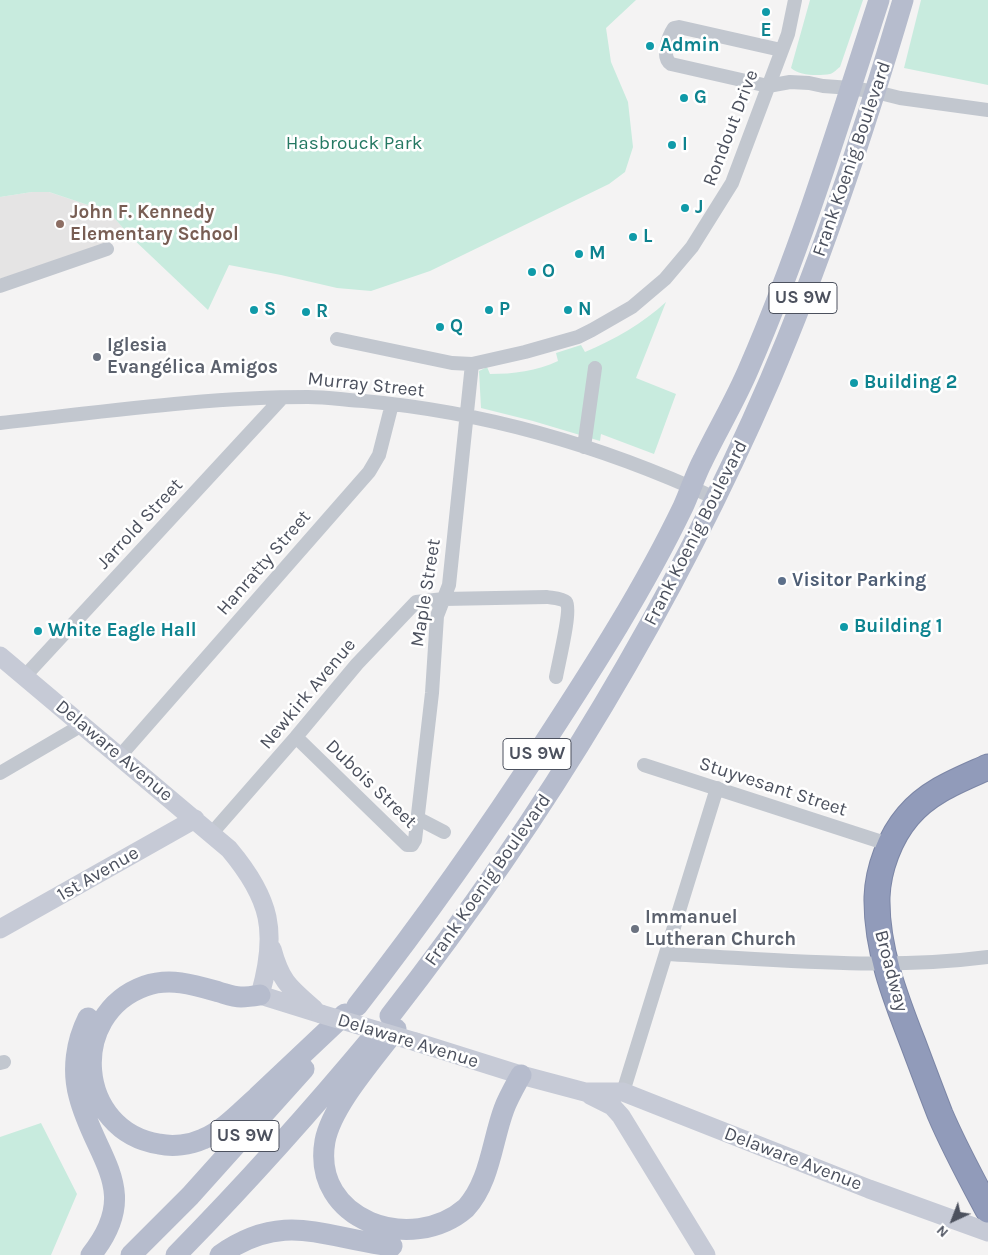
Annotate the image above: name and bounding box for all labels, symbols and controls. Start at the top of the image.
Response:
marker: E [760,6,772,18]
place label: E [760,20,772,42]
place label: Admin [660,35,720,57]
marker: Admin [644,40,656,52]
street label: Frank Koenig Boulevard [808,58,896,260]
street label: Rondout Drive [698,67,764,189]
place label: G [694,87,707,109]
marker: G [678,92,690,104]
park label: Hasbrouck Park [286,133,422,155]
place label: I [682,134,688,156]
marker: I [666,139,678,151]
place label: J [695,197,703,219]
place label: John F. Kennedy Elementary School [70,202,239,246]
marker: J [679,202,691,214]
marker: John F. Kennedy Elementary School [54,218,66,230]
place label: L [643,226,652,248]
marker: L [627,231,639,243]
place label: M [589,243,606,265]
marker: M [573,248,585,260]
place label: O [542,261,555,283]
marker: O [526,266,538,278]
road number: US 9W [769,282,837,314]
place label: S [264,299,276,321]
place label: P [499,299,510,321]
place label: N [578,299,592,321]
place label: R [316,301,328,323]
marker: S [248,304,260,316]
marker: P [483,304,495,316]
marker: N [562,304,574,316]
marker: R [300,306,312,318]
place label: Q [450,316,463,338]
marker: Q [434,321,446,333]
place label: Iglesia Evangélica Amigos [107,335,278,379]
marker: Iglesia Evangélica Amigos [91,351,103,363]
street label: Murray Street [306,368,426,402]
place label: Building 2 [864,372,957,394]
marker: Building 2 [848,377,860,389]
street label: Frank Koenig Boulevard [639,437,753,629]
street label: Jarrold Street [92,474,188,574]
street label: Hanratty Street [212,506,316,620]
street label: Maple Street [406,537,446,649]
place label: Visitor Parking [792,570,926,592]
marker: Visitor Parking [776,575,788,587]
place label: Building 1 [854,616,943,638]
place label: White Eagle Hall [48,620,196,642]
marker: Building 1 [838,621,850,633]
marker: White Eagle Hall [32,625,44,637]
street label: Newkirk Avenue [255,634,361,754]
street label: Delaware Avenue [51,695,177,807]
street label: Dubois Street [321,735,421,833]
road number: US 9W [503,739,571,770]
street label: Stuyvesant Street [696,752,850,822]
street label: Frank Koenig Boulevard [420,790,556,970]
street label: 1st Avenue [53,842,143,906]
place label: Immanuel Lutheran Church [645,907,796,951]
marker: Immanuel Lutheran Church [629,923,641,935]
street label: Broadway [869,928,913,1014]
street label: Delaware Avenue [335,1009,481,1073]
road number: US 9W [211,1120,279,1152]
street label: Delaware Avenue [721,1122,865,1196]
north arrow [928,1195,978,1245]
text: N [933,1222,952,1241]

